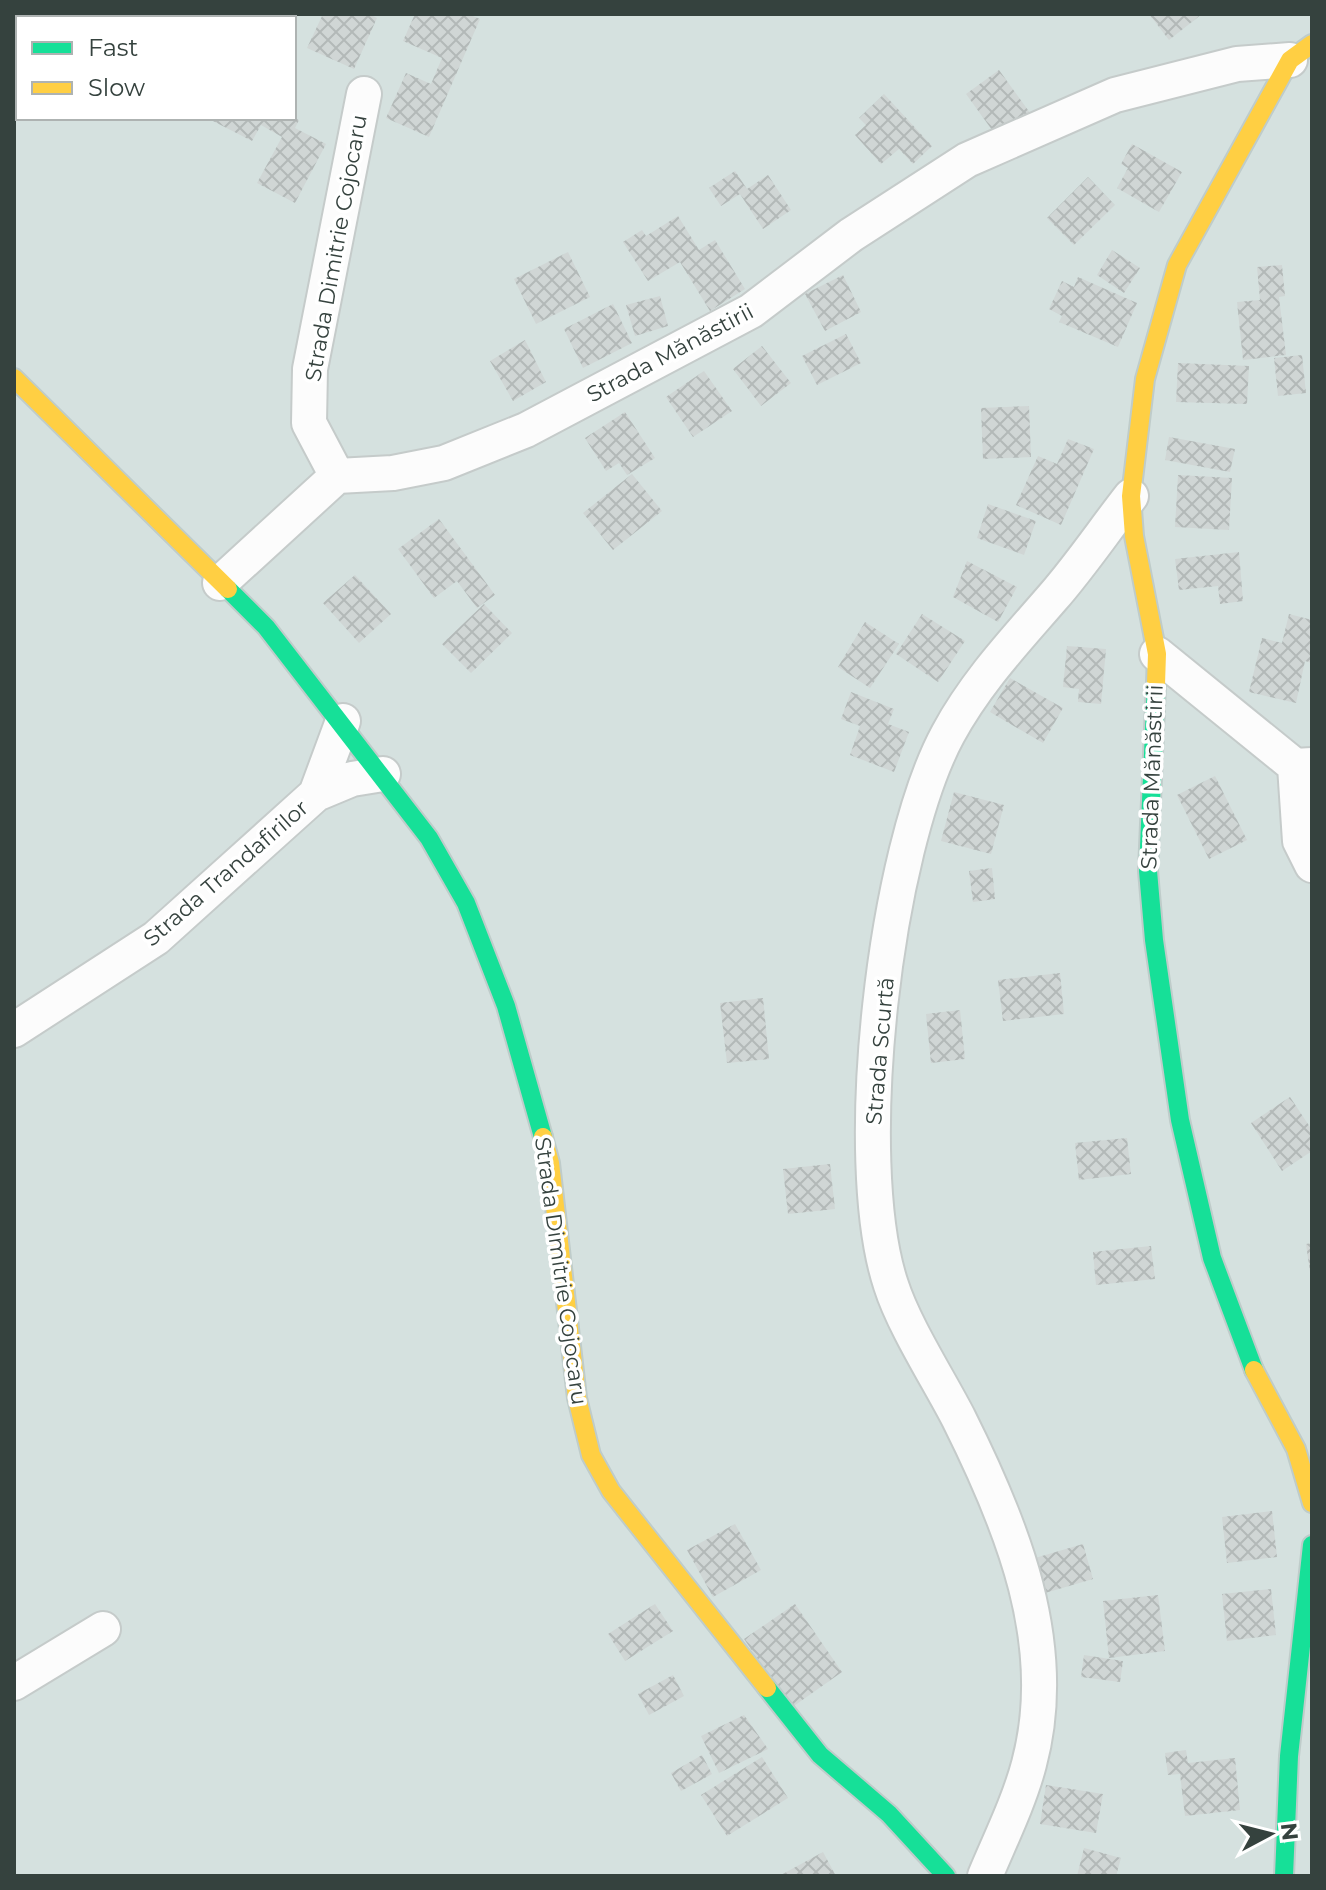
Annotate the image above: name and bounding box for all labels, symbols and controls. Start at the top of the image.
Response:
legend [16,16,296,120]
text: Fast [88,33,139,62]
text: Slow [88,73,145,102]
street label: Strada Dimitrie Cojocaru [299,113,373,383]
street label: Strada Mănăstirii [582,298,758,408]
street label: Strada Mănăstirii [1135,684,1169,870]
street label: Strada Trandafirilor [138,794,314,952]
street label: Strada Scurtă [860,976,900,1126]
street label: Strada Dimitrie Cojocaru [529,1135,593,1407]
north arrow [1230,1794,1310,1874]
text: N [1275,1821,1304,1842]

